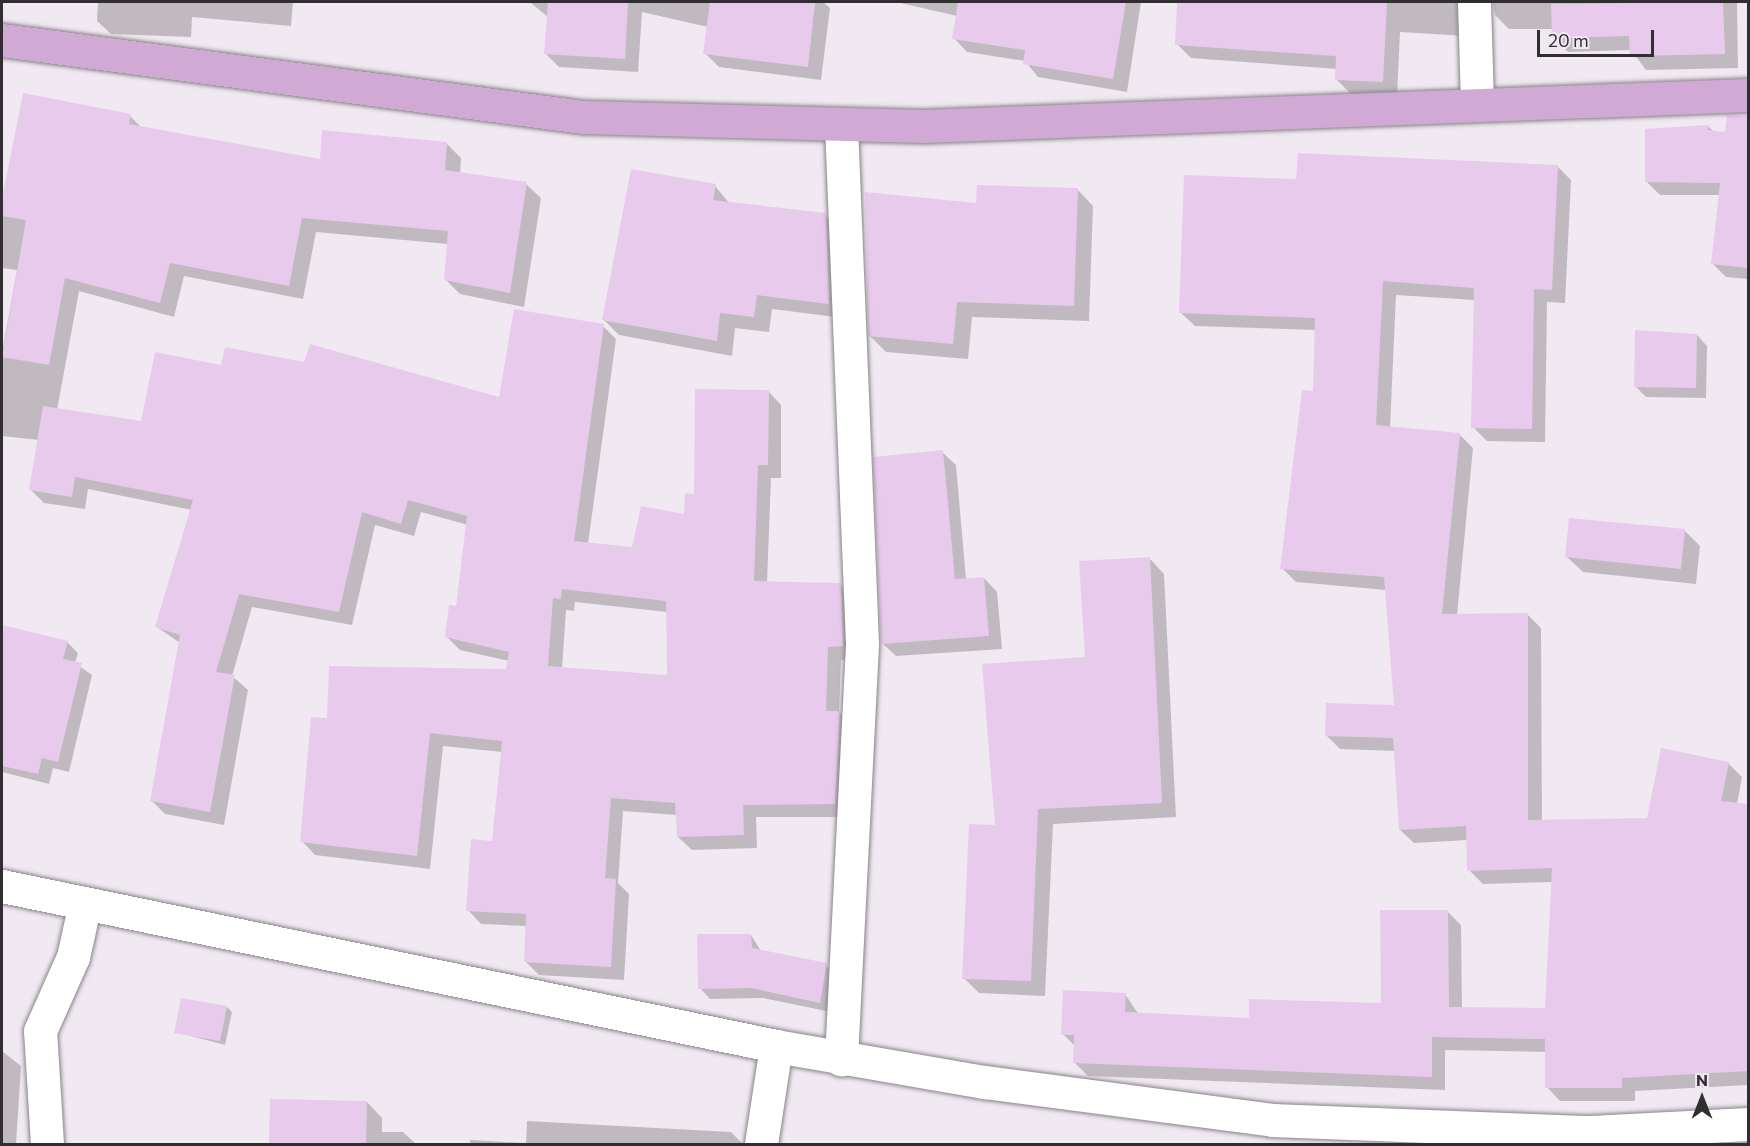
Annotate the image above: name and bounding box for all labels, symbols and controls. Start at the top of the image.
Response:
scale bar [1540,18,1657,56]
text: 20 m [1548,29,1589,51]
north arrow [1672,1068,1732,1128]
text: N [1696,1070,1708,1089]

